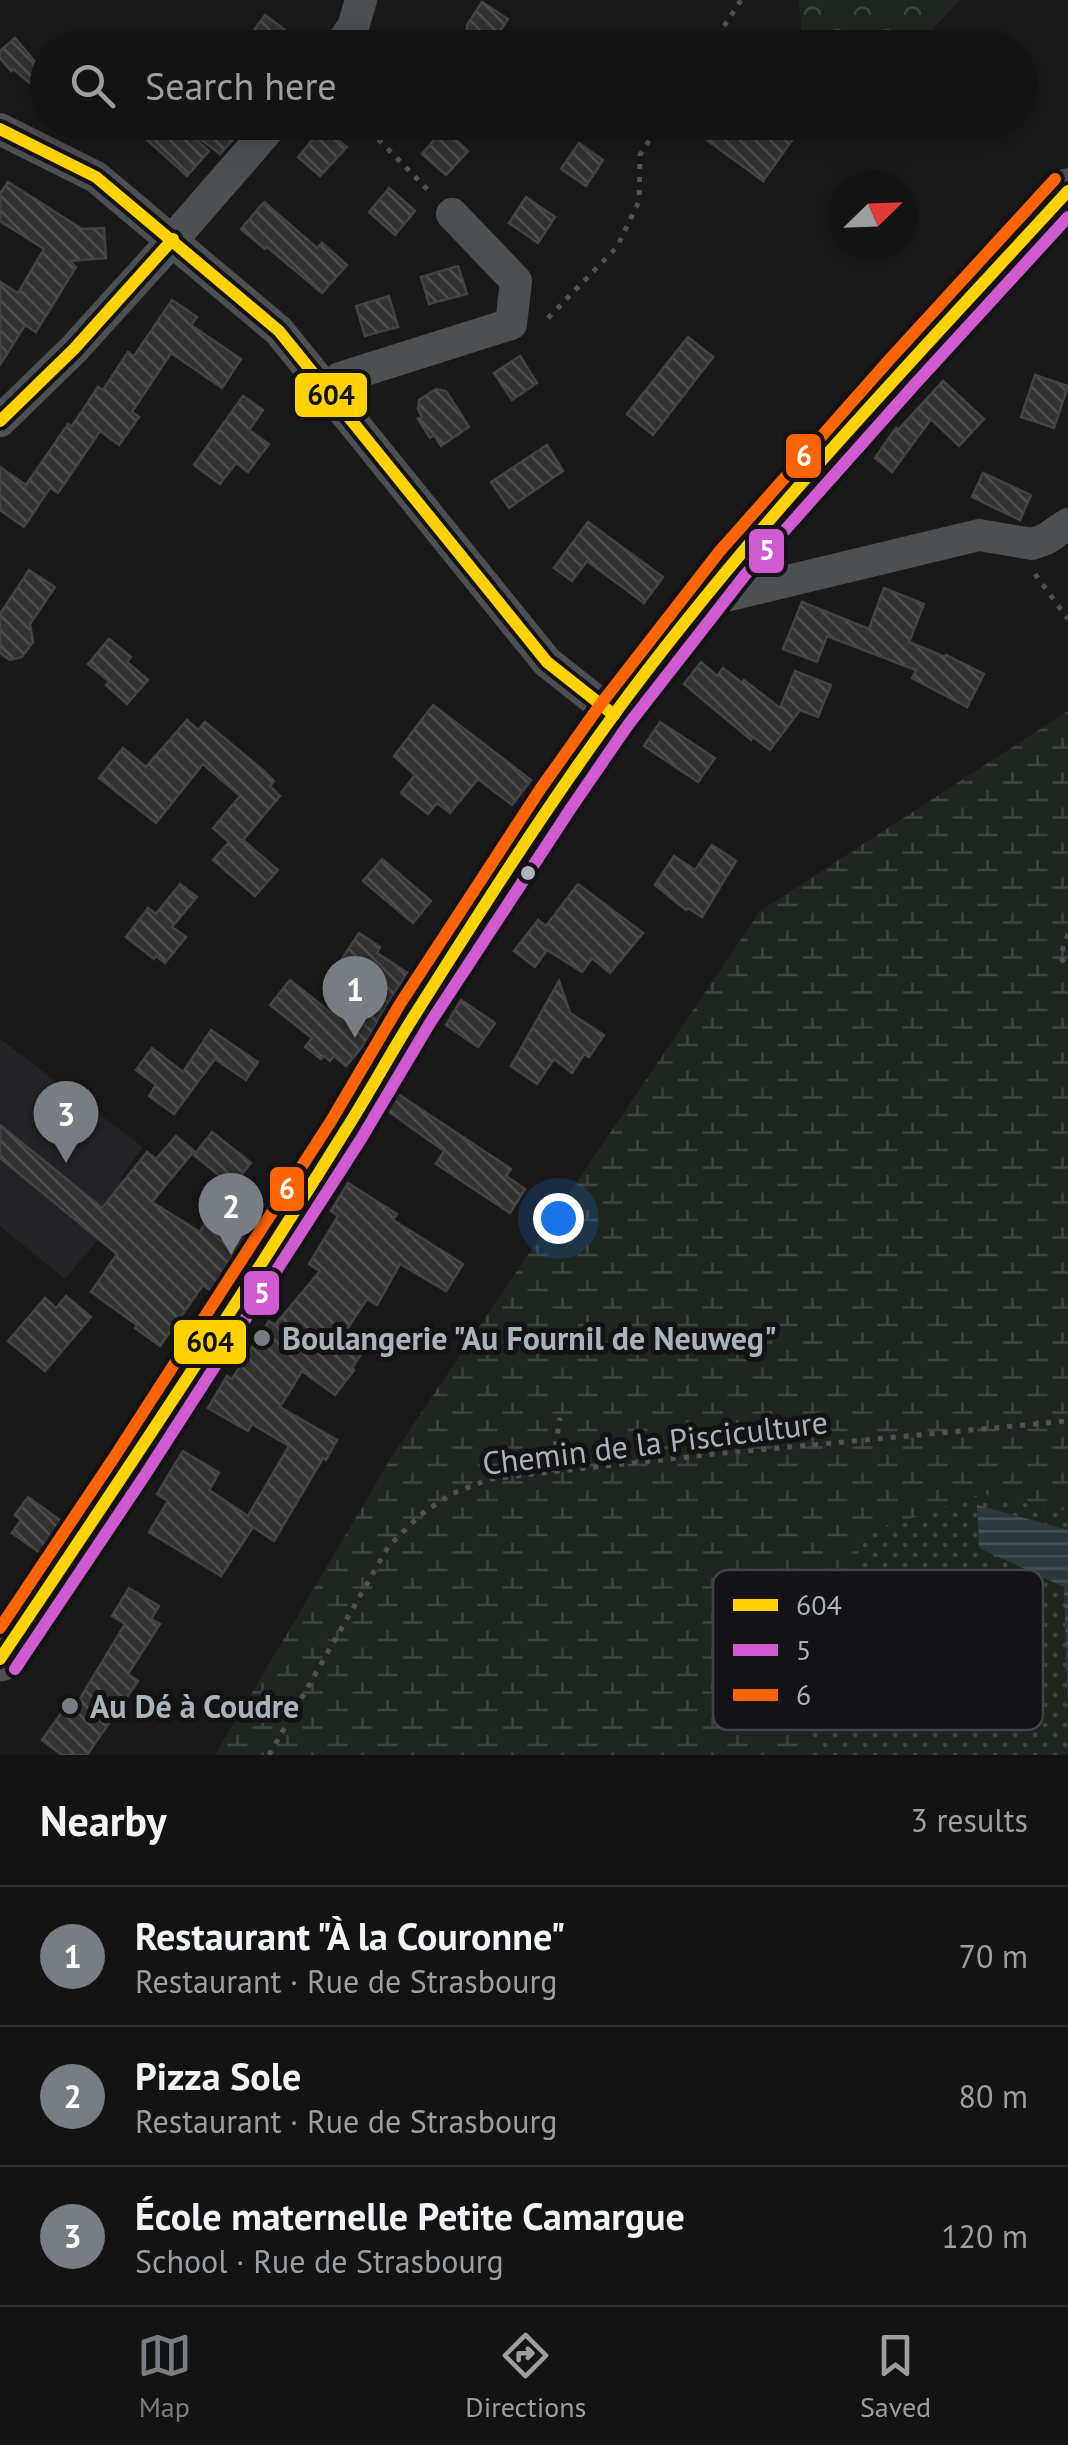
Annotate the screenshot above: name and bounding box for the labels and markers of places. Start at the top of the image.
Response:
unlabelled marker [518,863,538,883]
pin: 1 [322,956,388,1038]
pin: 3 [34,1080,98,1163]
pin: 2 [198,1172,264,1255]
place label: Boulangerie "Au Fournil de Neuweg" [282,1317,777,1359]
marker: Boulangerie "Au Fournil de Neuweg" [251,1327,273,1349]
place label: Au Dé à Coudre [90,1685,299,1727]
marker: Au Dé à Coudre [59,1695,81,1717]

